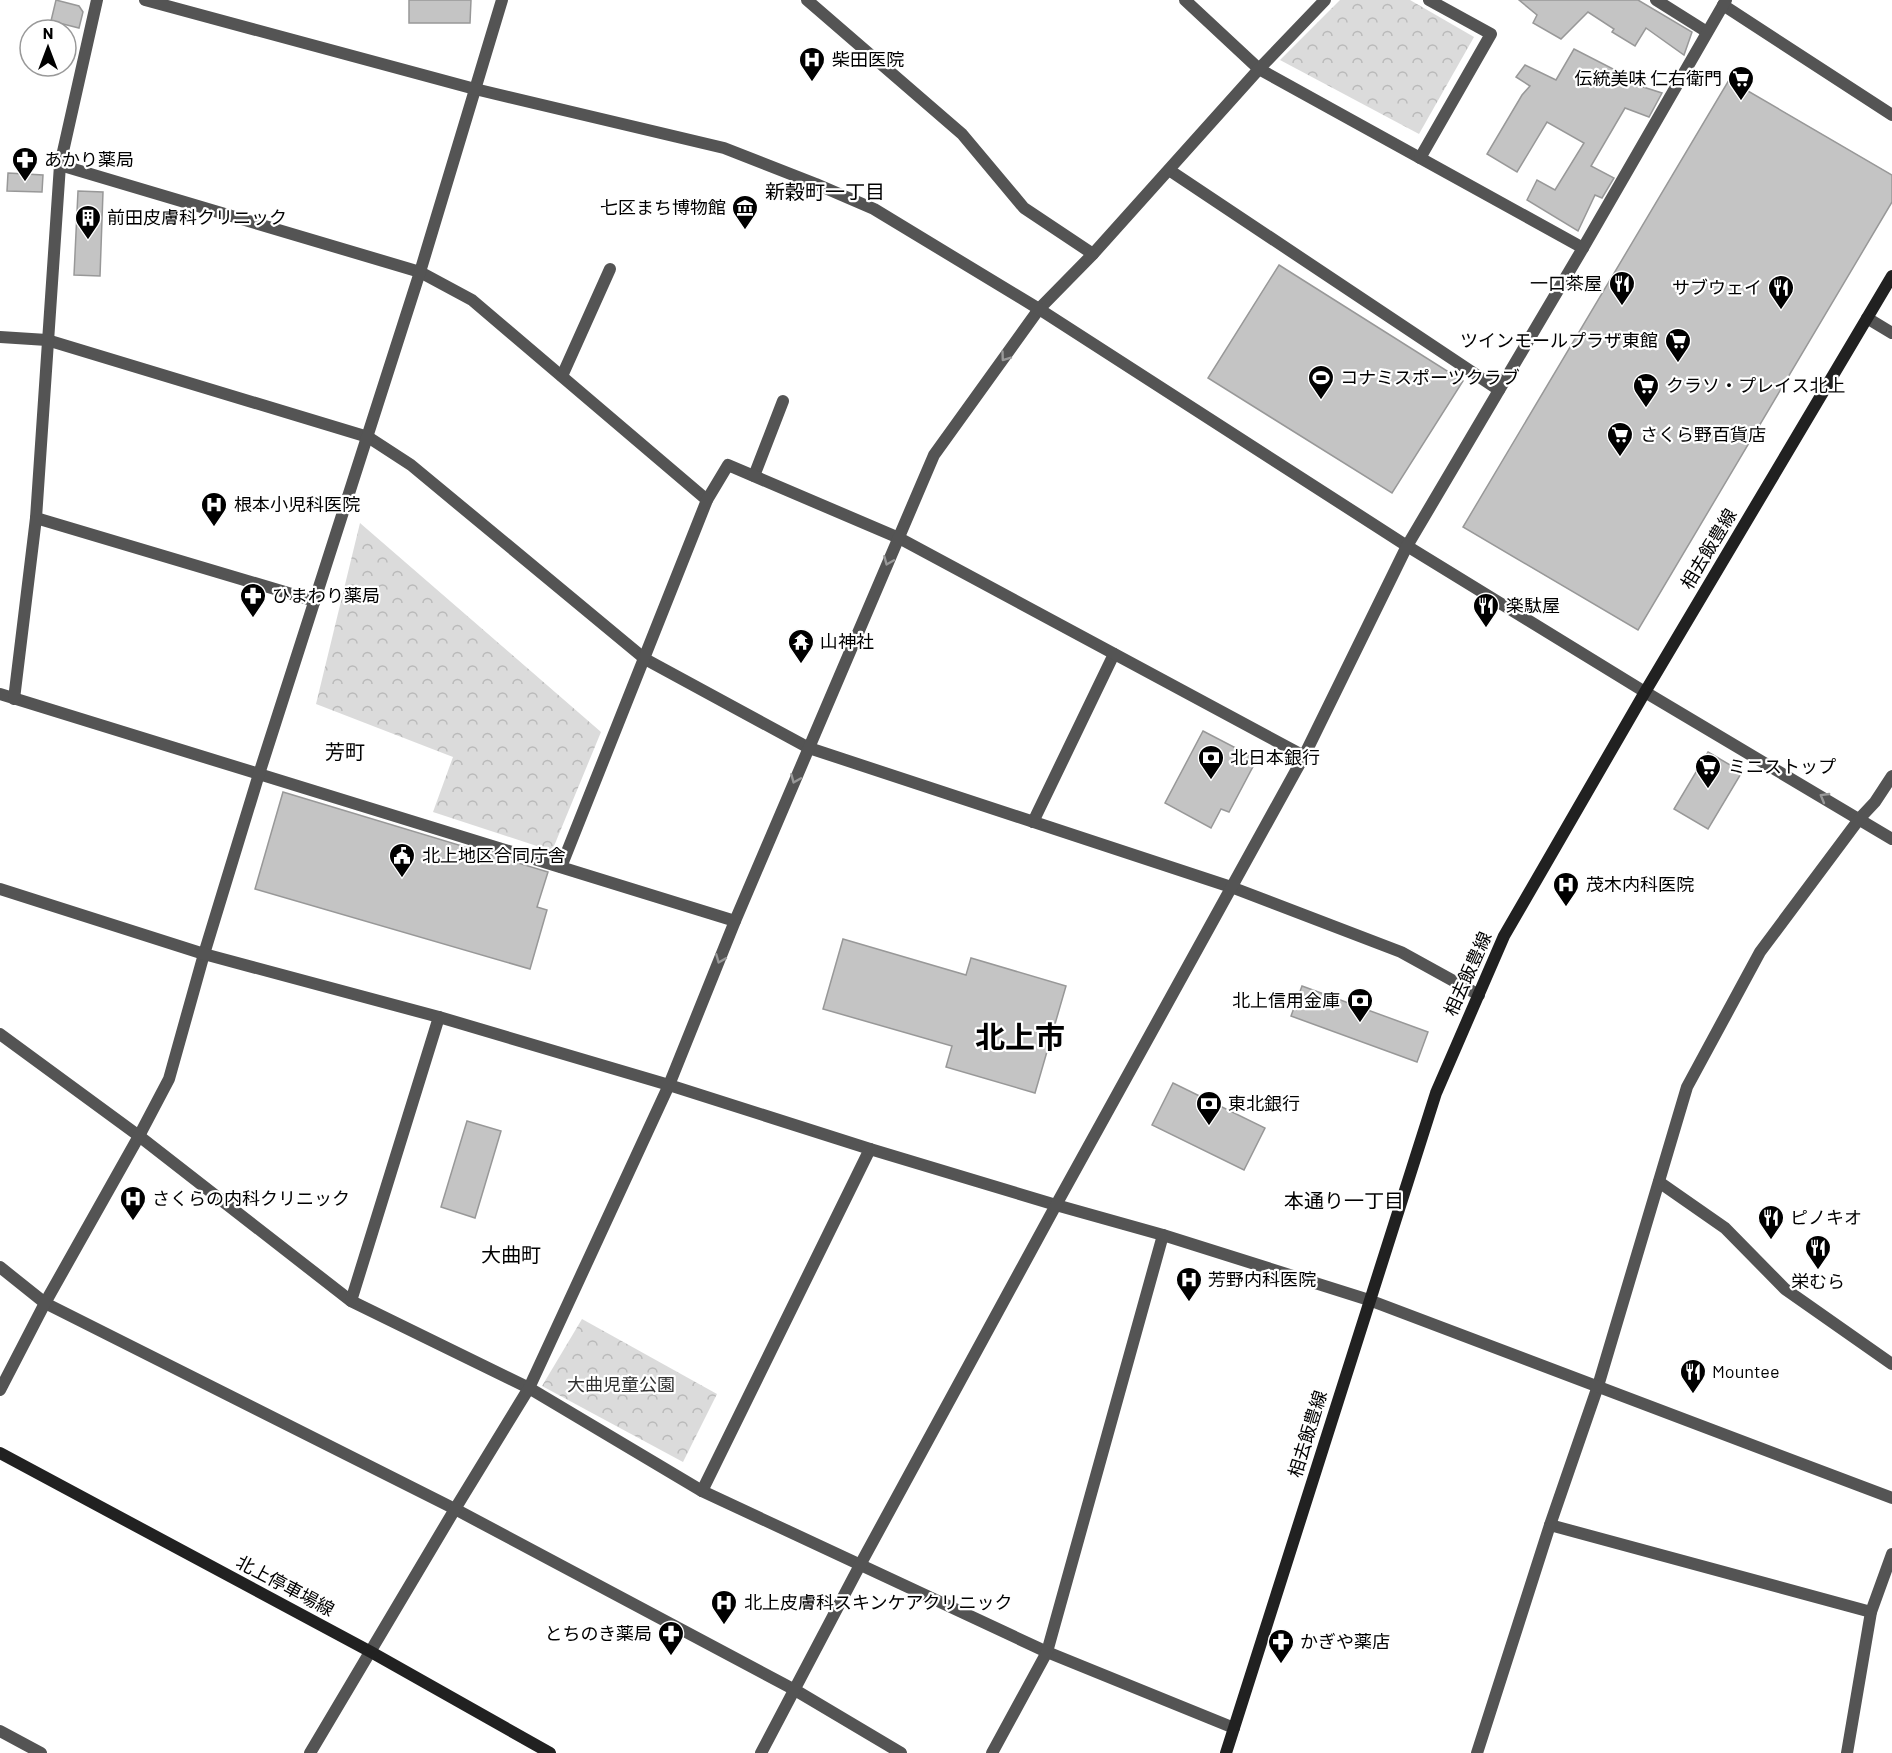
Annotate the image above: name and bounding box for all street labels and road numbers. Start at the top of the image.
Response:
street label: 相去飯豊線 [1676,504,1741,593]
street label: 相去飯豊線 [1439,928,1495,1019]
street label: 相去飯豊線 [1283,1387,1331,1480]
street label: 北上停車場線 [233,1550,338,1620]

